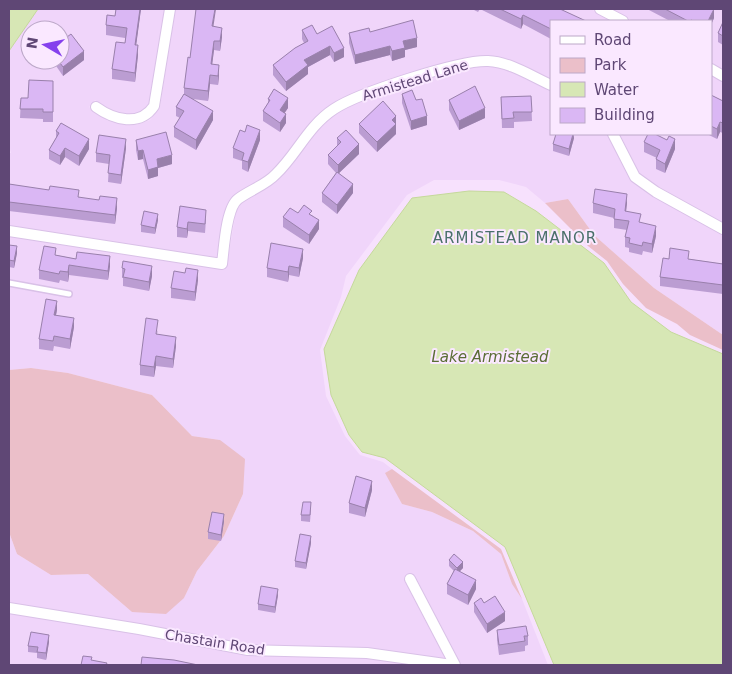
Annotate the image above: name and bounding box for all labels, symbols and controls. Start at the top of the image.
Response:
north arrow [20,20,70,70]
legend [550,20,712,135]
text: Road [594,31,632,49]
text: N [23,36,41,50]
street label: Armistead Lane [360,56,470,104]
text: Park [594,56,627,74]
text: Water [594,81,639,99]
text: Building [594,106,655,124]
district label: ARMISTEAD MANOR [433,229,597,247]
water label: Lake Armistead [431,348,549,366]
street label: Chastain Road [164,626,266,658]

